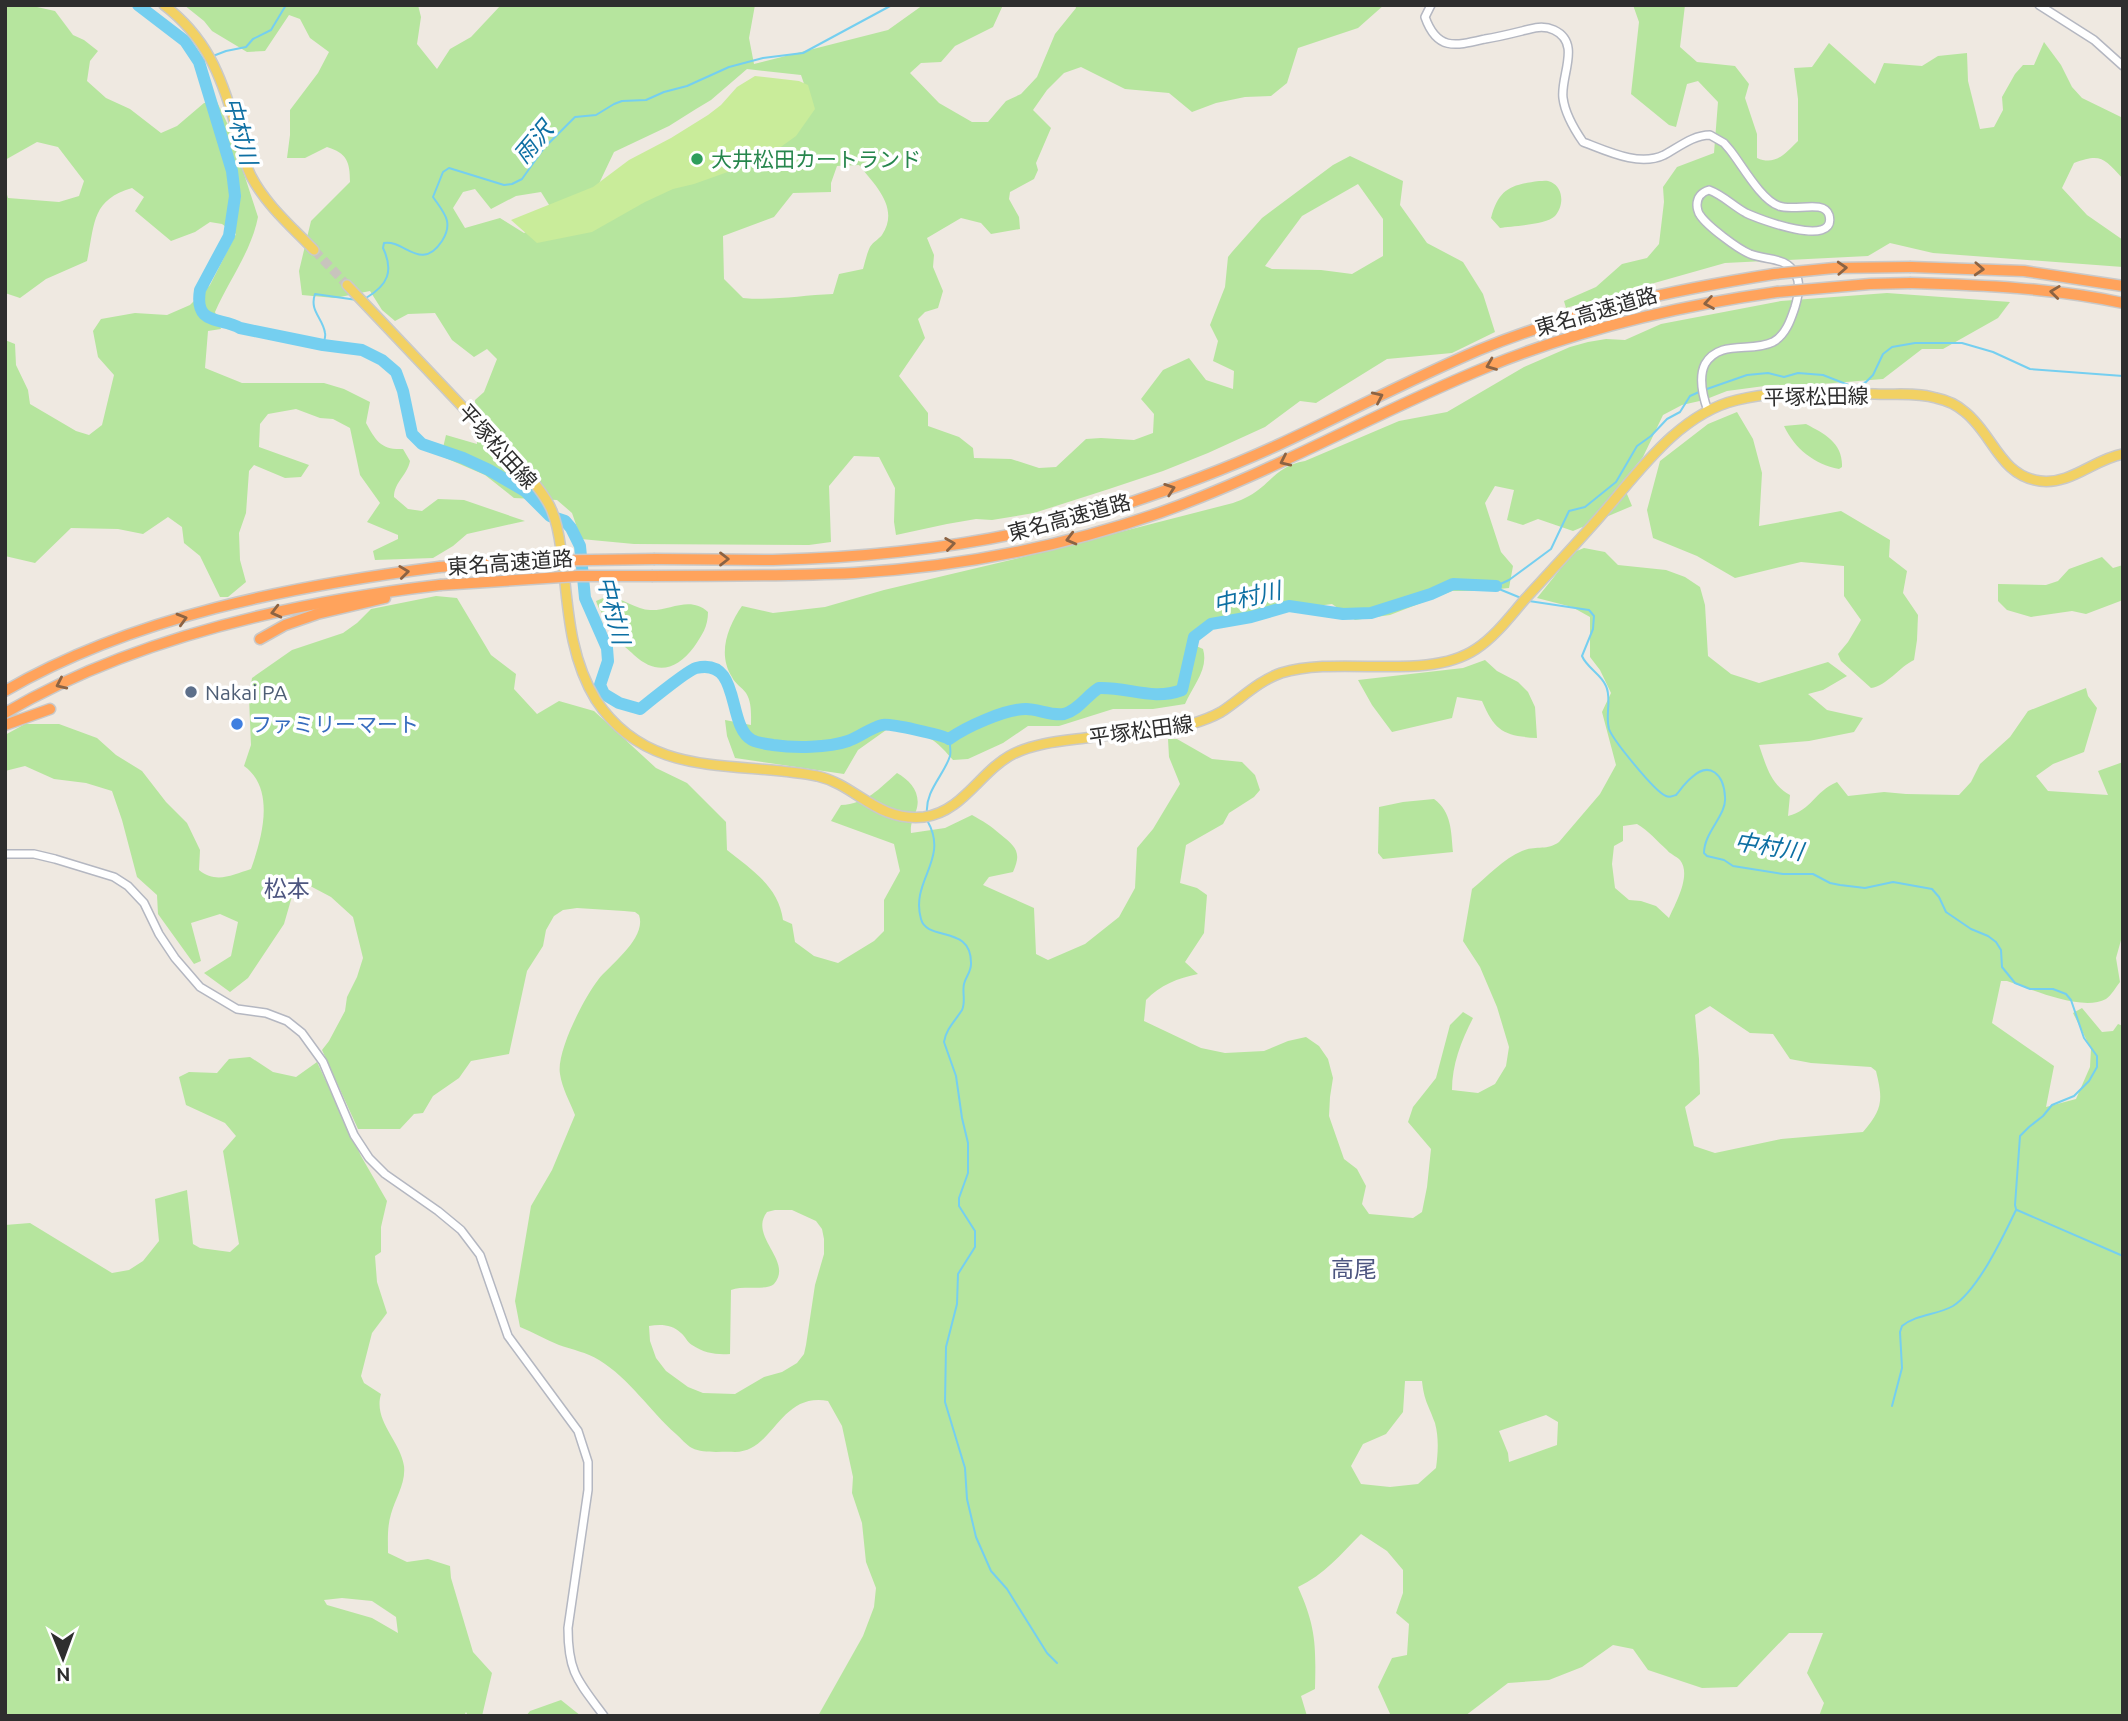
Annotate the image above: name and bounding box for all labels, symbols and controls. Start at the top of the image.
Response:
water label: 中村川 [220,94,263,170]
water label: 雨沢 [509,114,559,168]
place label: 大井松田カートランド [711,147,921,171]
marker: 大井松田カートランド [689,151,705,167]
one-way arrow [1836,261,1847,276]
one-way arrow [1973,261,1984,276]
street label: 東名高速道路 [1532,282,1660,340]
one-way arrow [2050,284,2061,299]
one-way arrow [1703,294,1715,309]
one-way arrow [1486,357,1498,371]
street label: 平塚松田線 [1763,383,1869,409]
one-way arrow [1371,391,1383,405]
street label: 平塚松田線 [454,399,542,493]
one-way arrow [1280,453,1292,467]
one-way arrow [1164,483,1176,497]
street label: 東名高速道路 [1005,489,1133,545]
one-way arrow [1065,530,1077,545]
one-way arrow [944,537,956,552]
street label: 東名高速道路 [446,546,574,578]
one-way arrow [719,551,729,567]
one-way arrow [398,564,410,579]
water label: 中村川 [594,574,635,649]
water label: 中村川 [1211,576,1286,617]
one-way arrow [270,604,282,619]
one-way arrow [175,613,187,627]
one-way arrow [56,676,68,690]
place label: Nakai PA [205,680,288,704]
marker: Nakai PA [183,684,199,700]
street label: 平塚松田線 [1087,711,1195,749]
place label: ファミリーマート [251,712,419,736]
marker: ファミリーマート [229,716,245,732]
water label: 中村川 [1733,828,1808,864]
district label: 松本 [264,876,310,901]
district label: 高尾 [1331,1256,1377,1281]
north arrow [28,1623,98,1693]
text: N [56,1664,71,1686]

